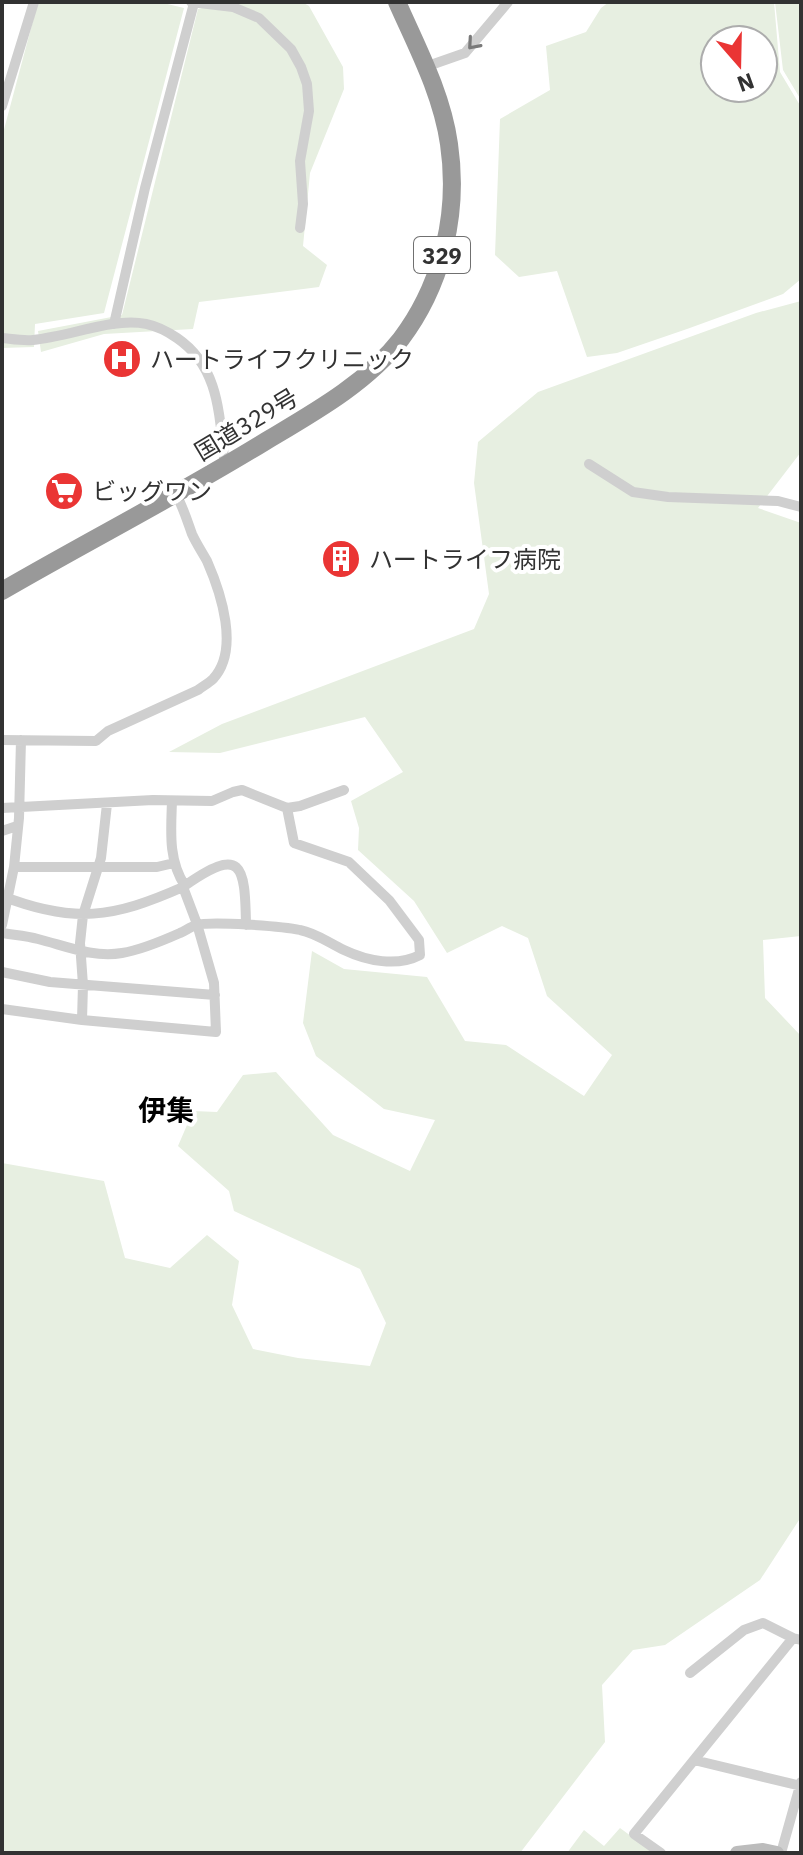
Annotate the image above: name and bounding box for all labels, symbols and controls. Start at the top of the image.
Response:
north arrow [699,24,779,104]
one-way arrow [468,34,483,49]
text: N [734,67,758,100]
road number: 329 [414,237,470,273]
hospital icon: ハートライフクリニック [101,338,143,380]
place label: ハートライフクリニック [150,343,414,375]
street label: 国道329号 [188,381,304,467]
supermarket icon: ビッグワン [43,470,85,512]
place label: ビッグワン [92,475,212,507]
building icon: ハートライフ病院 [320,538,362,580]
place label: ハートライフ病院 [369,543,561,575]
district label: 伊集 [138,1091,194,1128]

